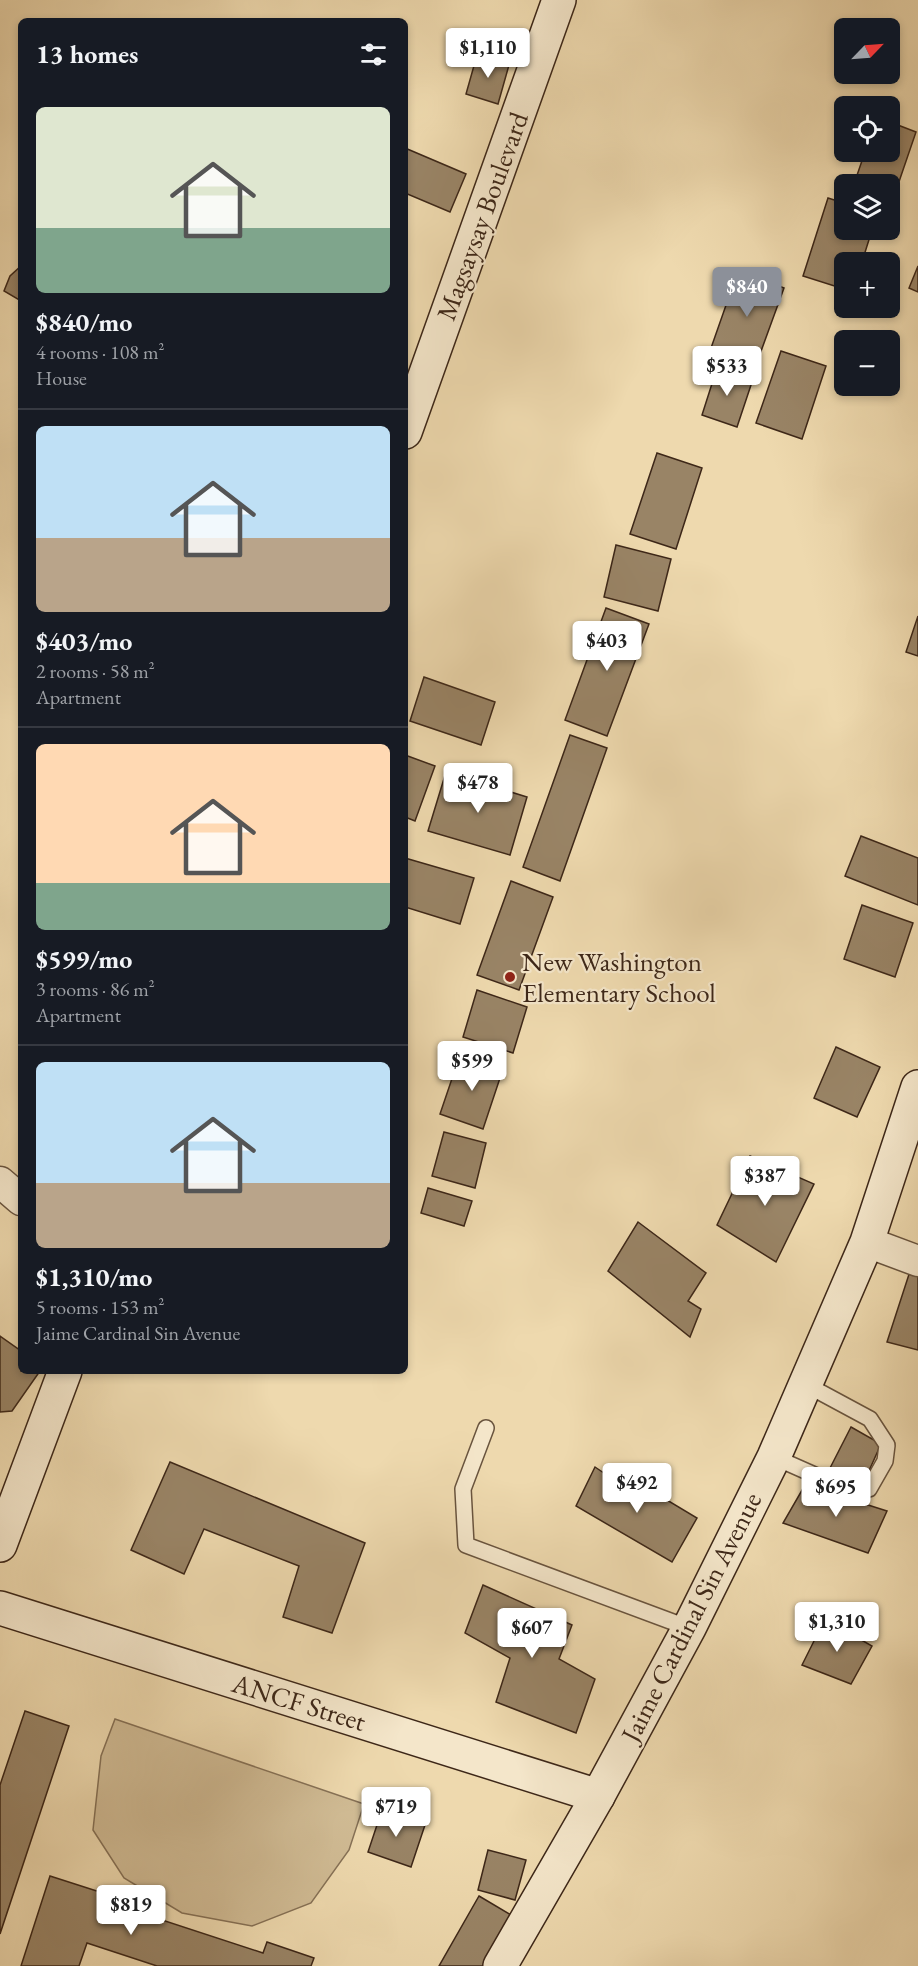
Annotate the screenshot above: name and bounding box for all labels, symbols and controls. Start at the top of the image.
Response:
north arrow [834,18,900,84]
map controls [834,18,900,396]
pin: $1,110 [439,28,537,79]
text: $1,110 [460,34,516,60]
text: 13 homes [36,37,138,71]
icon: filters [357,38,390,71]
button: locate [834,96,900,162]
street label: Magsaysay Boulevard [428,107,536,325]
icon: home [159,146,267,254]
button: layers [834,174,900,240]
button: + [834,252,900,318]
pin: $840 [711,267,783,318]
text: $840 [727,273,767,299]
text: $840/mo [36,305,132,339]
button: − [834,330,900,396]
text: 4 rooms · 108 m² [36,339,164,365]
pin: $533 [691,346,763,397]
text: $533 [707,352,747,378]
text: House [36,365,87,391]
icon: home [159,465,267,573]
pin: $403 [571,621,643,672]
text: $403/mo [36,624,132,658]
text: $403 [587,627,627,653]
text: 2 rooms · 58 m² [36,658,155,684]
text: Apartment [36,684,121,710]
pin: $478 [442,763,514,814]
text: $478 [458,769,498,795]
icon: home [159,783,267,891]
text: $599/mo [36,942,132,976]
place label: New Washington Elementary School [522,944,716,1010]
marker: New Washington Elementary School [503,970,517,984]
text: 3 rooms · 86 m² [36,976,155,1002]
text: Apartment [36,1002,121,1028]
pin: $599 [436,1041,508,1092]
text: $599 [452,1047,492,1073]
icon: home [159,1101,267,1209]
pin: $387 [729,1156,801,1207]
text: $387 [745,1162,785,1188]
text: $1,310/mo [36,1260,152,1294]
text: 5 rooms · 153 m² [36,1294,164,1320]
text: Jaime Cardinal Sin Avenue [36,1320,240,1346]
pin: $492 [601,1463,673,1514]
pin: $695 [800,1467,872,1518]
text: $492 [617,1469,657,1495]
text: $695 [816,1473,856,1499]
street label: Jaime Cardinal Sin Avenue [612,1486,769,1750]
pin: $1,310 [788,1602,886,1653]
pin: $607 [496,1608,568,1659]
text: $1,310 [809,1608,865,1634]
text: $607 [512,1614,552,1640]
street label: ANCF Street [227,1665,370,1739]
pin: $719 [360,1787,432,1838]
text: $719 [376,1793,416,1819]
pin: $819 [95,1885,167,1936]
text: $819 [111,1891,151,1917]

